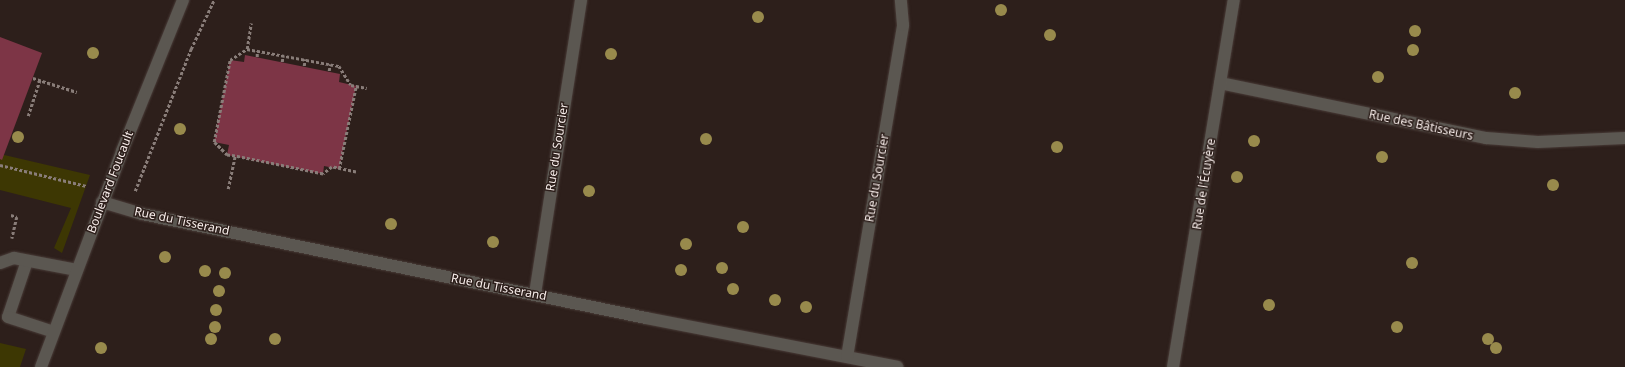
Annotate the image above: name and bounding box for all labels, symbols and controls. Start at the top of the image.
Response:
street label: Rue du Sourcier [543,102,571,192]
street label: Rue des Bâtisseurs [1368,107,1474,143]
street label: Boulevard Foucault [84,129,136,235]
street label: Rue du Sourcier [862,133,892,223]
street label: Rue de l'Écuyère [1190,137,1218,231]
street label: Rue du Tisserand [133,204,231,238]
street label: Rue du Tisserand [450,271,548,303]

